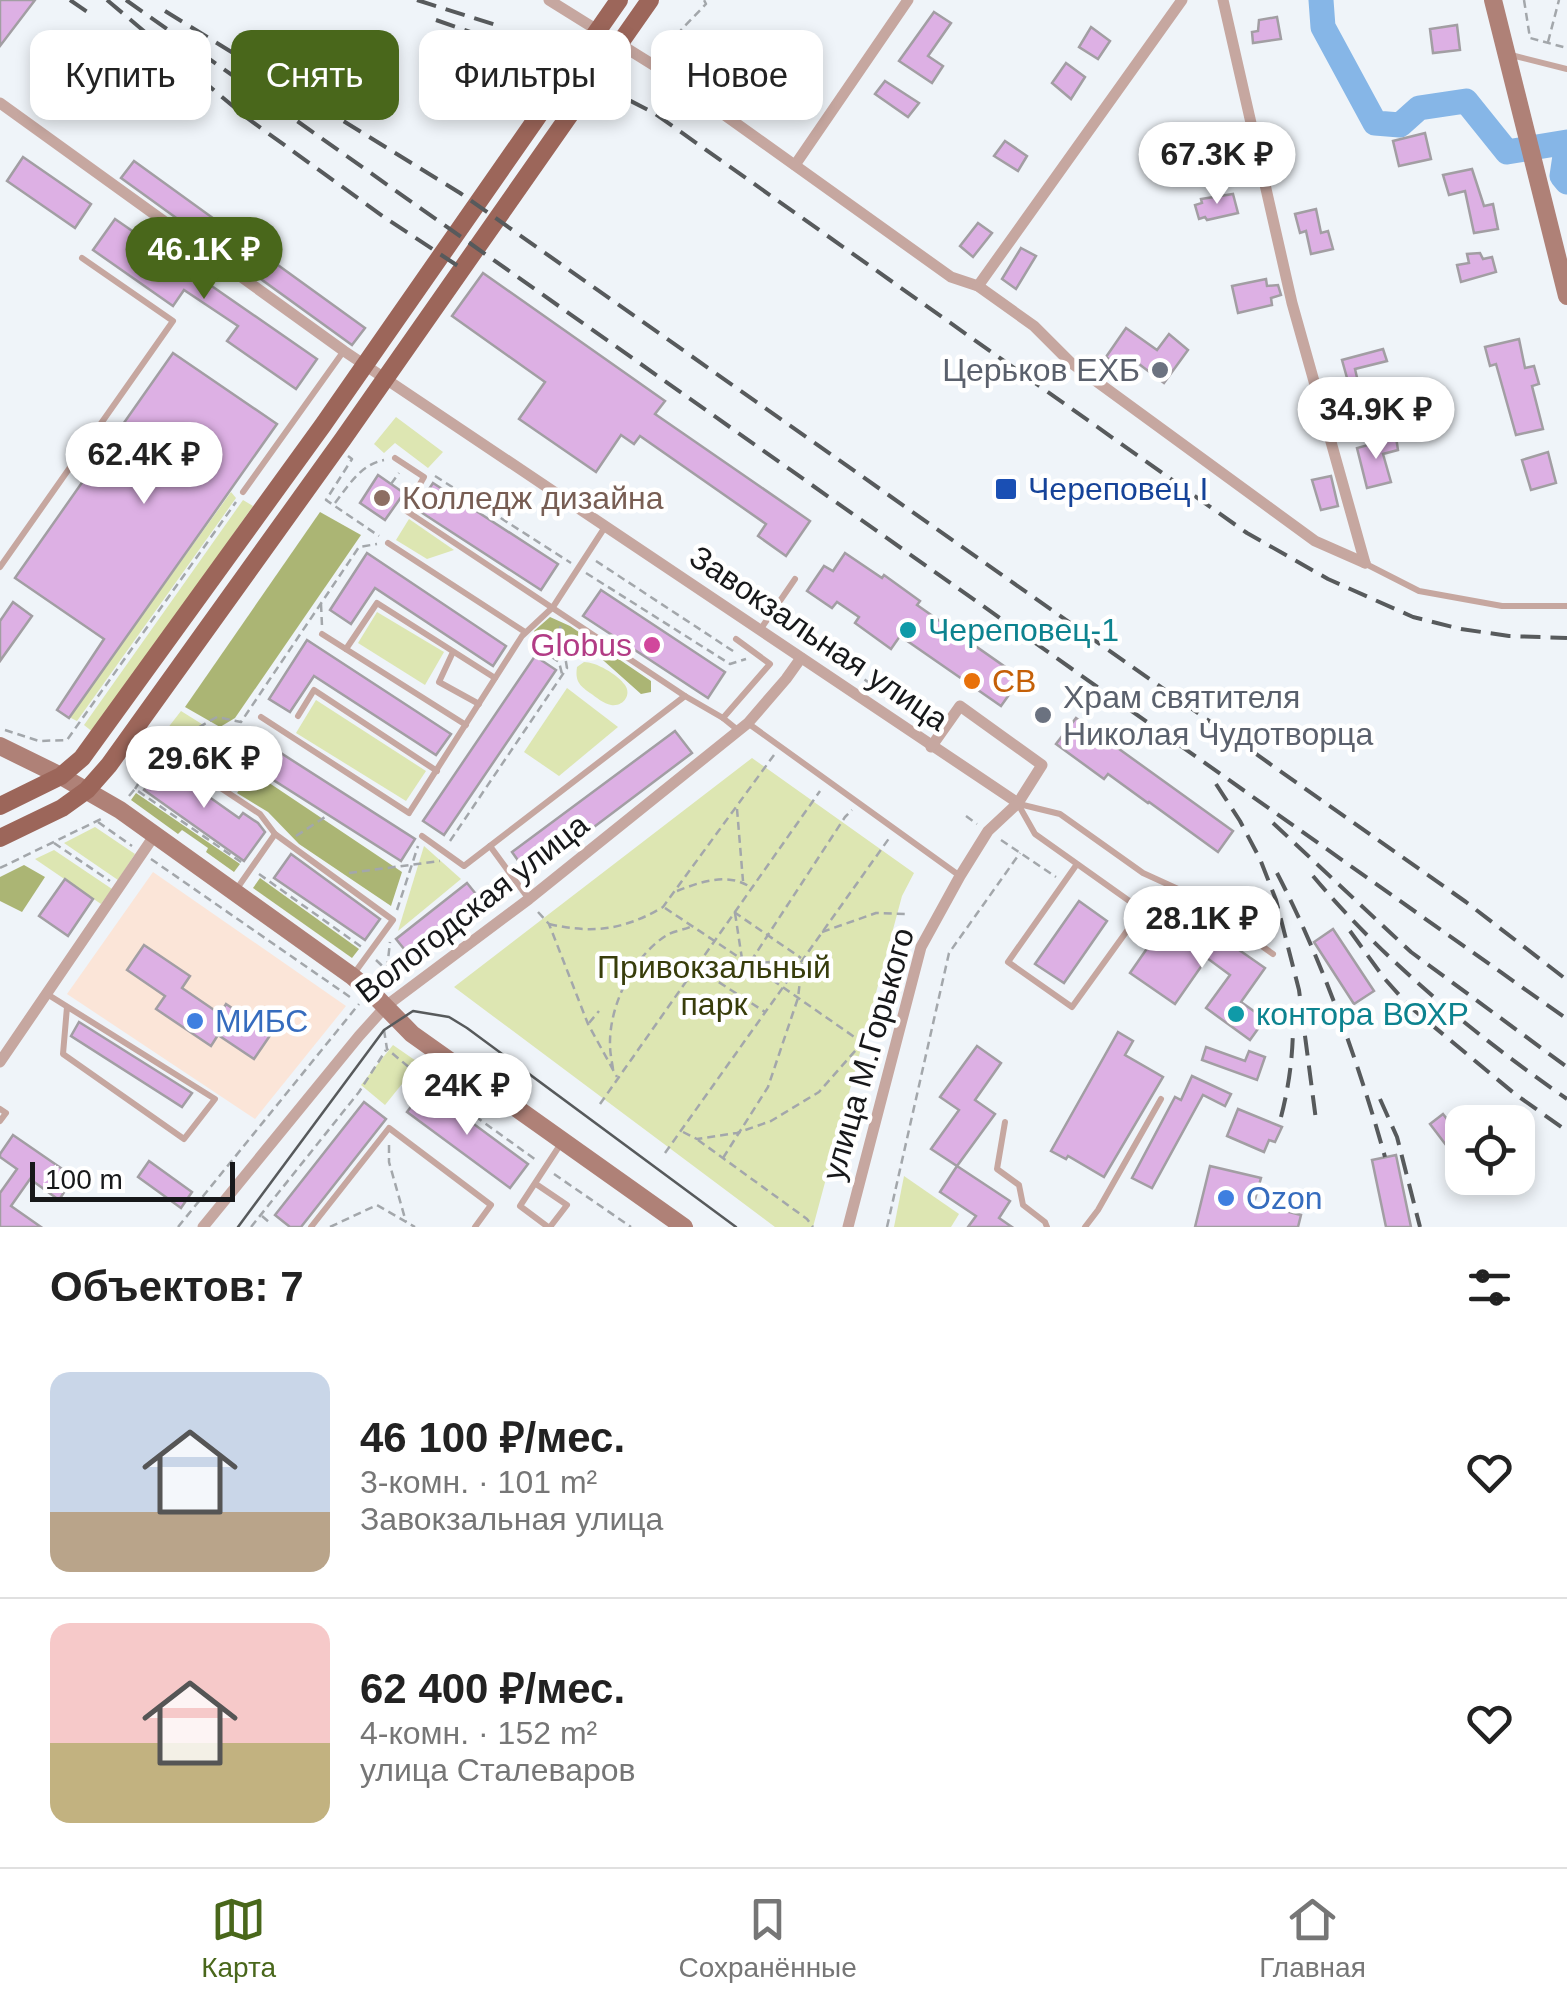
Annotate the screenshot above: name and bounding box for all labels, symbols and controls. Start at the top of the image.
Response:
chip: Купить [30,30,211,120]
chip: Снять [231,30,399,120]
chip: Фильтры [419,30,631,120]
chip: Новое [651,30,823,120]
pin: 67.3K ₽ [1125,122,1309,207]
text: 67.3K ₽ [1161,136,1273,172]
pin: 46.1K ₽ [112,217,296,302]
text: 46.1K ₽ [148,231,260,267]
place label: Церьков ЕХБ [942,352,1140,388]
marker: Церьков ЕХБ [1149,359,1171,381]
pin: 34.9K ₽ [1284,377,1468,462]
text: 34.9K ₽ [1320,391,1432,427]
pin: 62.4K ₽ [52,422,236,507]
text: 62.4K ₽ [88,436,200,472]
place label: Череповец I [1028,471,1208,507]
marker: Череповец I [993,476,1019,502]
place label: Колледж дизайна [402,480,664,516]
marker: Колледж дизайна [371,487,393,509]
street label: Завокзальная улица [683,538,955,738]
place label: Череповец-1 [928,612,1119,648]
marker: Череповец-1 [897,619,919,641]
place label: Globus [531,627,632,663]
marker: Globus [641,634,663,656]
place label: СВ [992,663,1036,699]
marker: СВ [961,670,983,692]
place label: Храм святителя Николая Чудотворца [1063,679,1373,752]
marker: Храм святителя Николая Чудотворца [1032,704,1054,726]
pin: 29.6K ₽ [112,726,296,811]
text: 29.6K ₽ [148,740,260,776]
street label: Вологодская улица [349,806,595,1010]
pin: 28.1K ₽ [1110,886,1294,971]
text: 28.1K ₽ [1146,900,1258,936]
street label: улица М.Горького [815,924,921,1184]
park label: Привокзальный парк [597,949,831,1022]
place label: контора ВОХР [1256,996,1469,1032]
place label: МИБС [215,1003,308,1039]
marker: контора ВОХР [1225,1003,1247,1025]
marker: МИБС [184,1010,206,1032]
pin: 24K ₽ [397,1053,537,1138]
text: 24K ₽ [424,1067,510,1103]
map controls [1445,1105,1535,1195]
button: locate [1445,1105,1535,1195]
scale bar [30,1157,235,1202]
text: 100 m [45,1164,123,1195]
place label: Ozon [1246,1180,1322,1216]
marker: Ozon [1215,1187,1237,1209]
icon: filters [1462,1260,1517,1315]
text: Объектов: 7 [50,1263,304,1310]
icon: home [130,1412,250,1532]
text: 46 100 ₽/мес. [360,1414,625,1461]
icon: heart [1462,1445,1517,1500]
text: 3-комн. · 101 m² [360,1464,597,1500]
text: Завокзальная улица [360,1501,663,1537]
icon: home [130,1663,250,1783]
text: 62 400 ₽/мес. [360,1665,625,1712]
icon: heart [1462,1696,1517,1751]
text: 4-комн. · 152 m² [360,1715,597,1751]
text: улица Сталеваров [360,1752,636,1788]
tab: Карта [201,1892,276,1984]
tab: Сохранённые [679,1892,857,1984]
tab: Главная [1259,1892,1366,1984]

